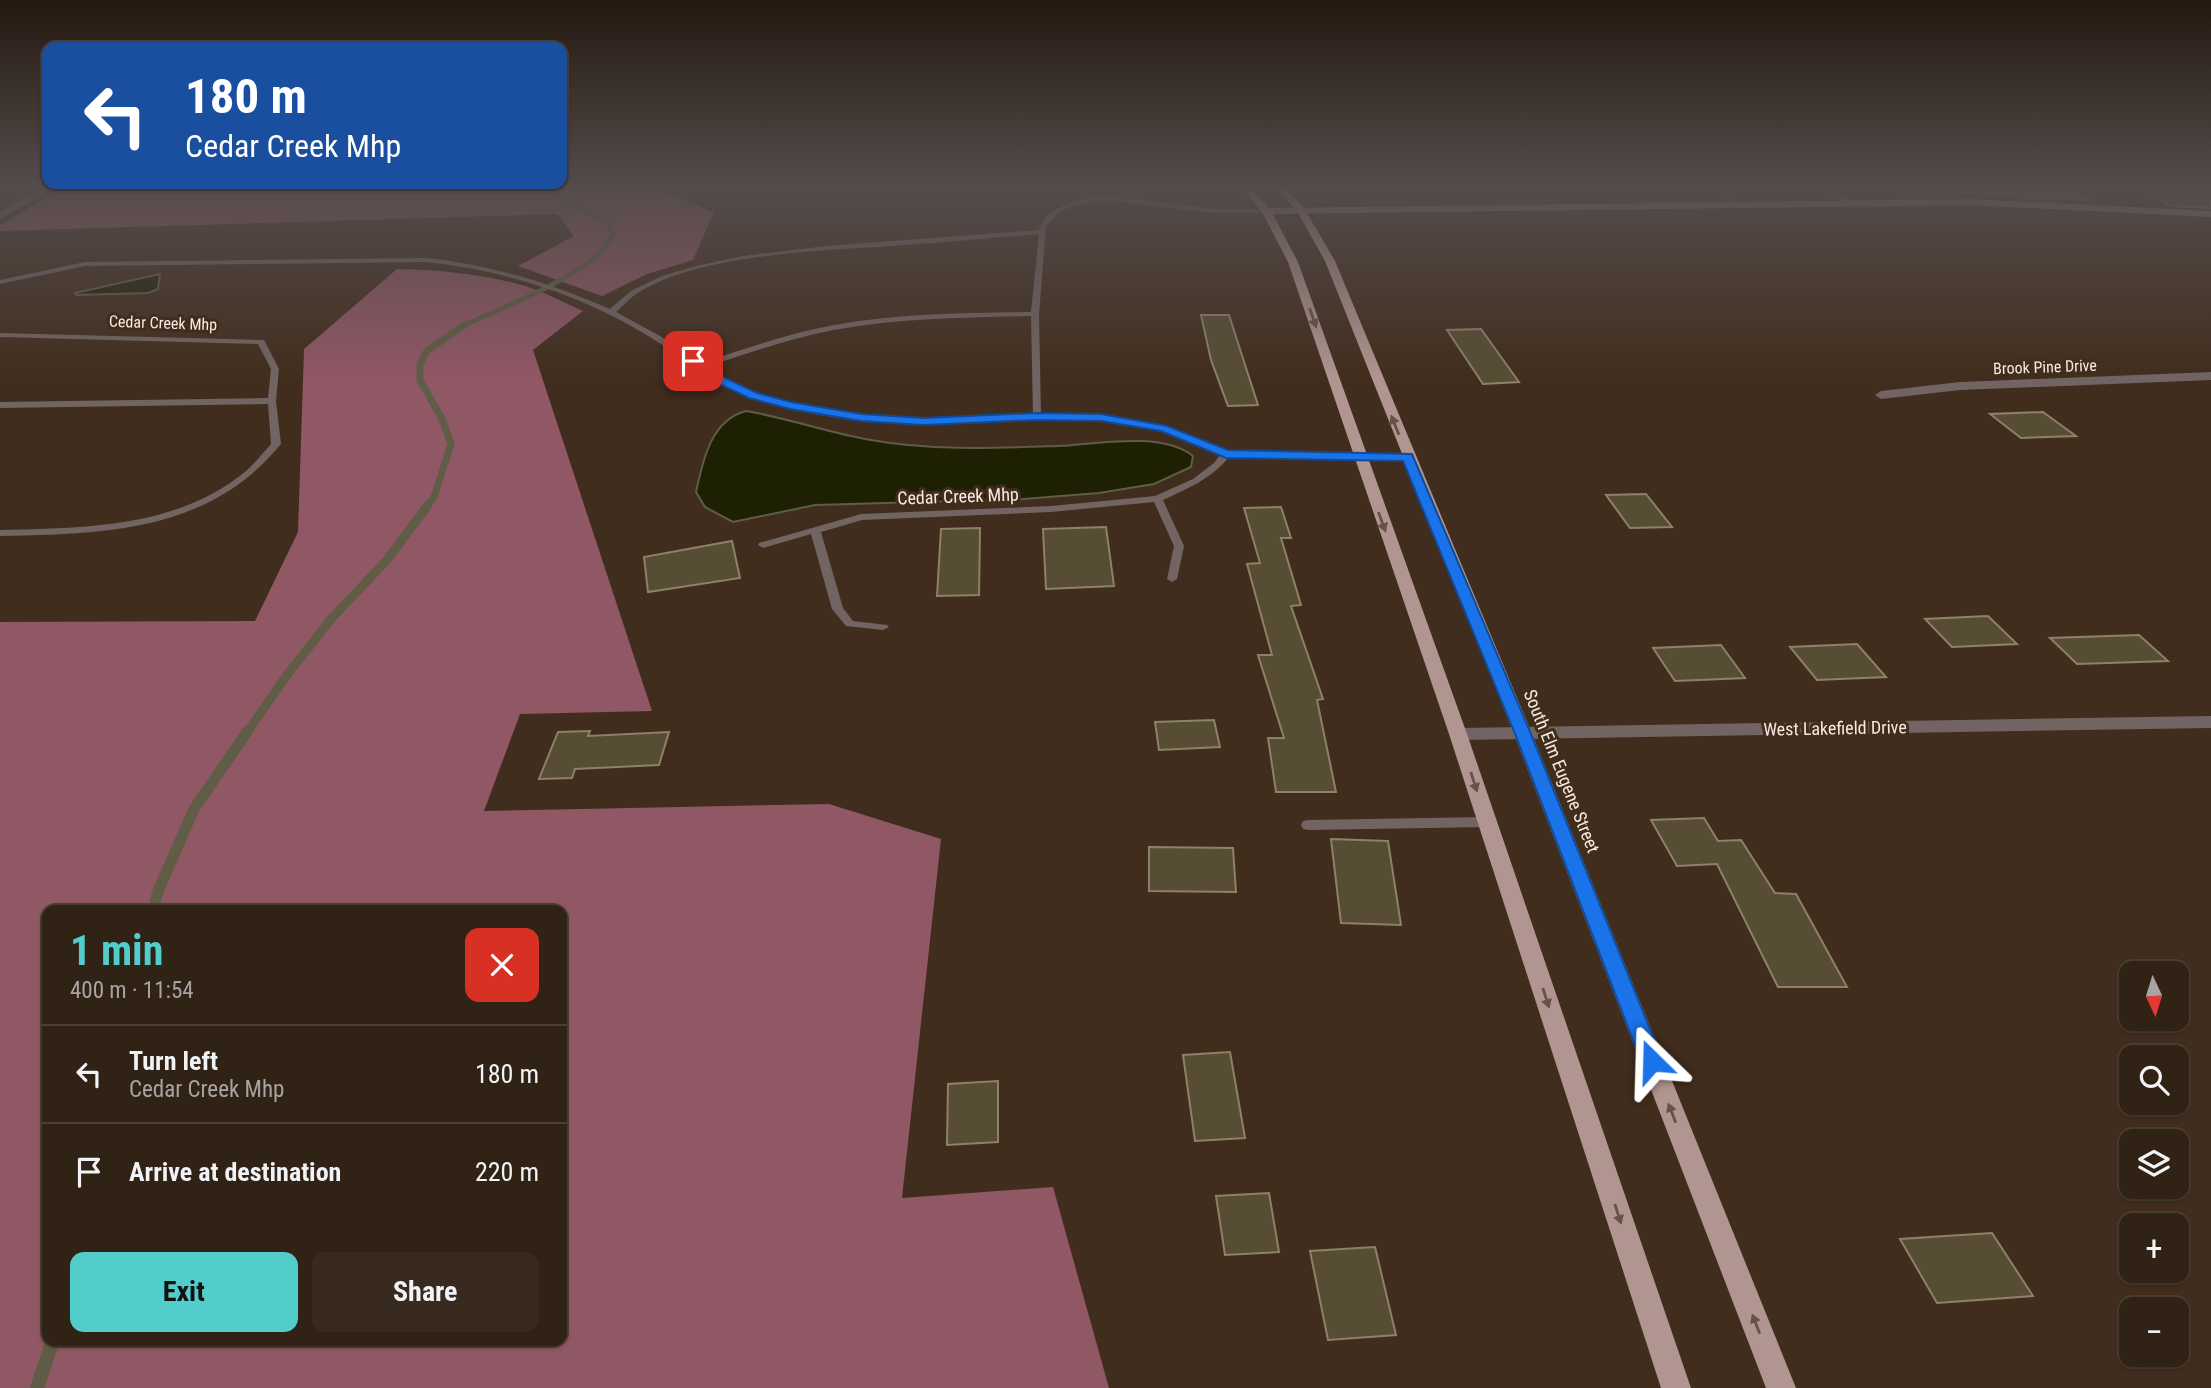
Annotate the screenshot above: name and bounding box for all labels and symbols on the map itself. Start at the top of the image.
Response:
one-way arrow [1308,308,1319,329]
street label: Cedar Creek Mhp [109,312,217,334]
pin [663,331,723,391]
street label: Brook Pine Drive [1993,356,2097,378]
one-way arrow [1390,414,1401,435]
street label: Cedar Creek Mhp [897,483,1019,509]
one-way arrow [1377,511,1388,532]
street label: South Elm Eugene Street [1520,686,1604,856]
street label: West Lakefield Drive [1763,716,1907,740]
one-way arrow [1469,772,1480,793]
north arrow [2119,961,2189,1031]
one-way arrow [1541,988,1552,1009]
position arrow [1615,1024,1689,1098]
one-way arrow [1667,1102,1678,1123]
one-way arrow [1613,1204,1624,1225]
one-way arrow [1750,1314,1761,1335]

